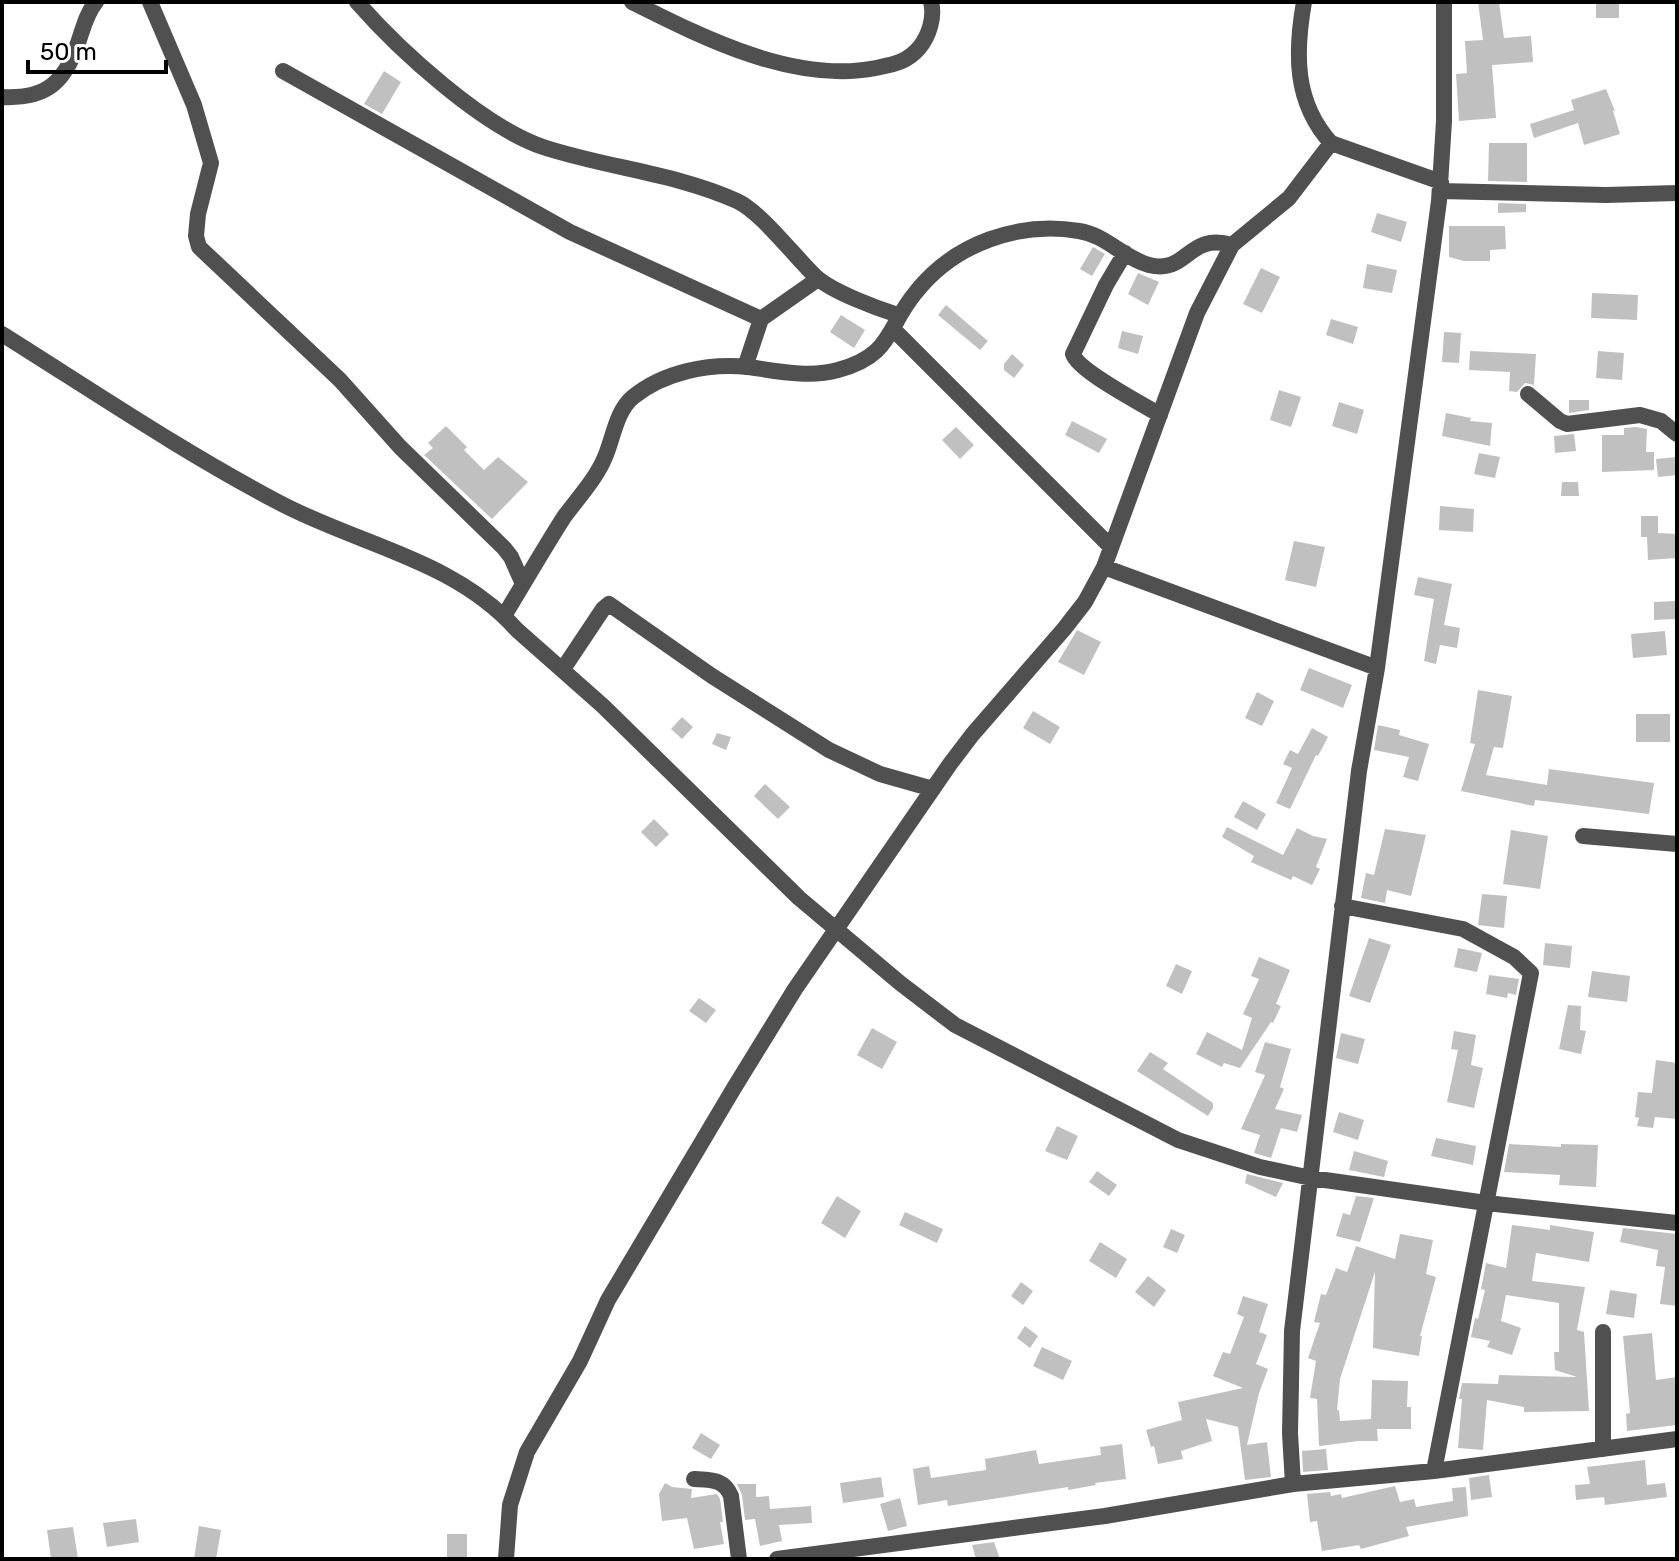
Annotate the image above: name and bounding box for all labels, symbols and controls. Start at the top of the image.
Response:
scale bar [28,24,166,74]
text: 50 m [40,38,97,66]

